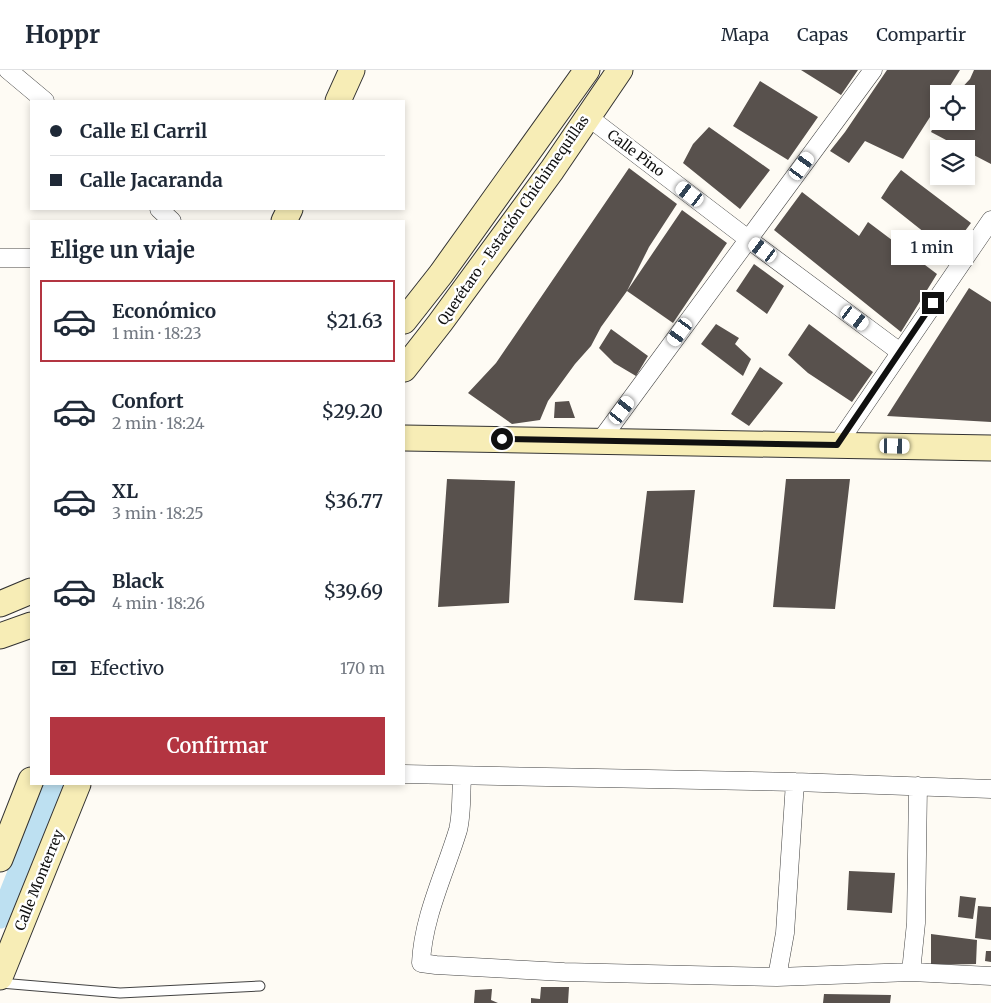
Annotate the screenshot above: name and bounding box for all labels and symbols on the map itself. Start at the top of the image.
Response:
street label: Querétaro - Estación Chichimequillas [433,111,593,329]
street label: Calle Pino [604,126,668,180]
car [787,149,816,183]
car [673,179,706,209]
callout: 1 min [892,230,974,266]
car [746,235,779,265]
route end [922,292,944,314]
car [838,303,871,333]
car [665,315,694,349]
car [606,394,637,426]
route start [491,428,513,450]
car [879,438,910,454]
street label: Calle Monterrey [11,826,68,933]

